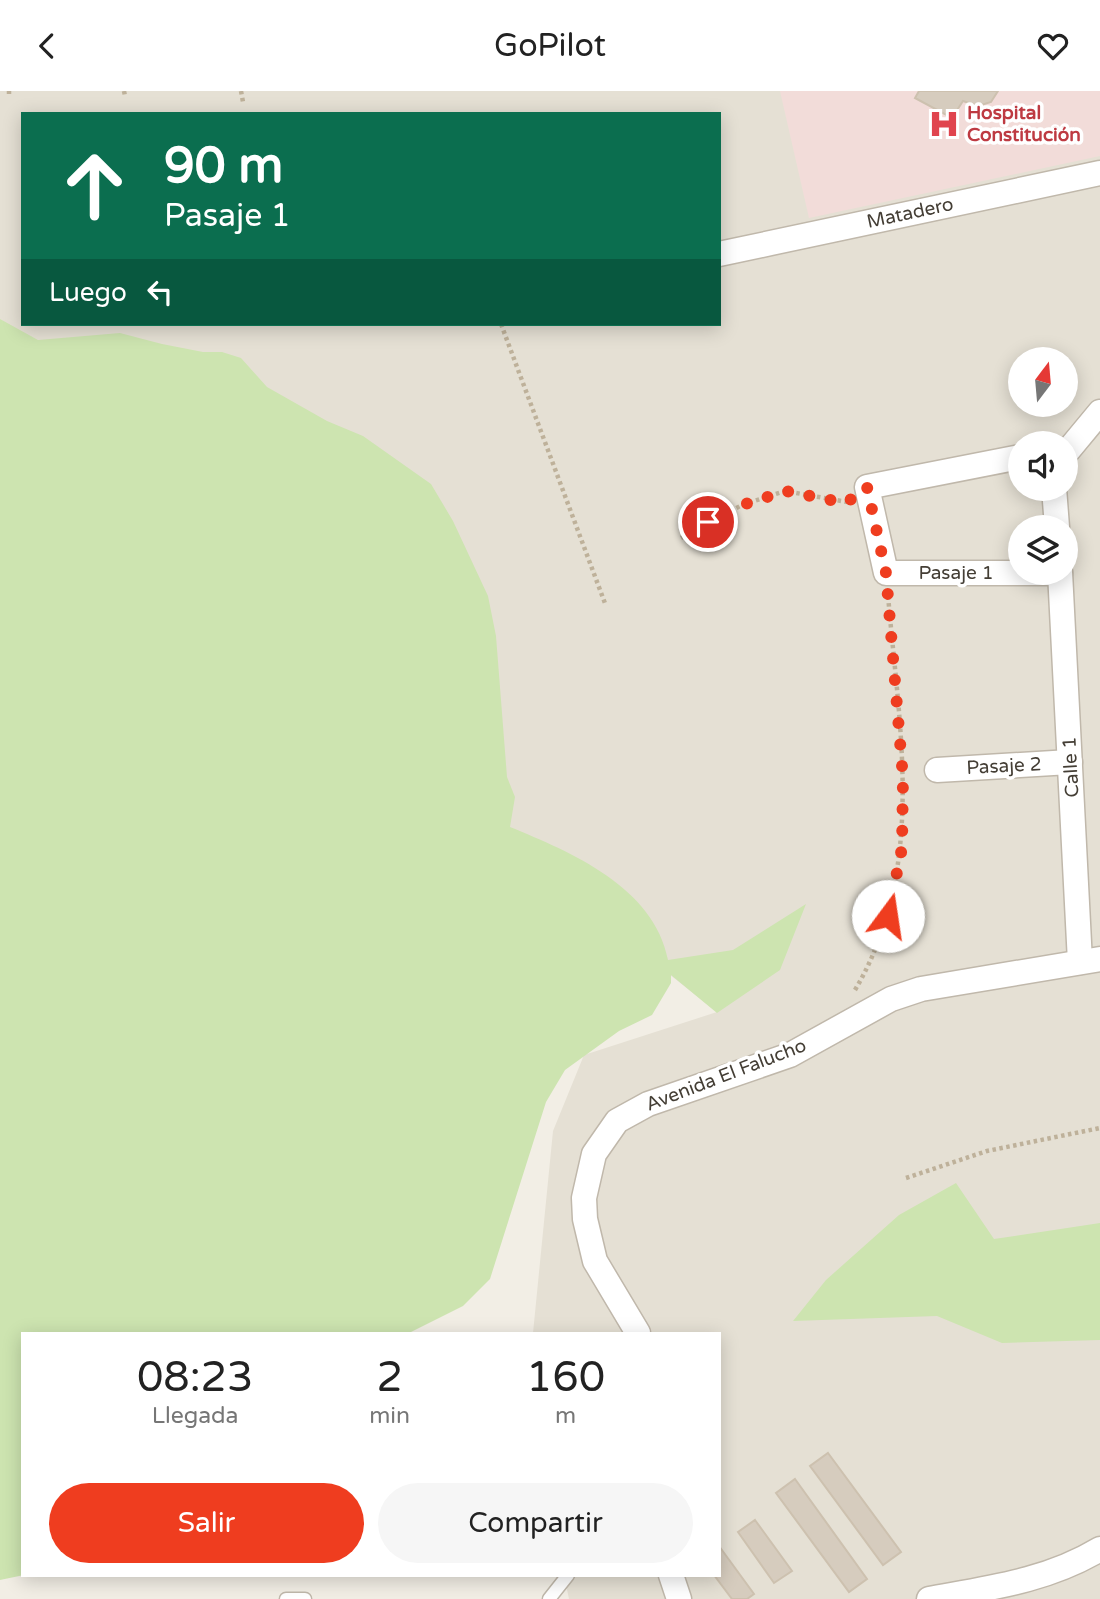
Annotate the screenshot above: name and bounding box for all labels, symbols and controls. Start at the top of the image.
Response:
icon: back [28,27,66,65]
text: GoPilot [494,27,606,65]
icon: heart [1034,27,1072,65]
place label: Hospital Constitución [967,102,1081,146]
hospital icon: Hospital Constitución [927,107,961,141]
text: 90 m [164,137,283,196]
icon: ahead [49,140,140,231]
street label: Matadero [865,193,955,233]
text: Pasaje 1 [164,197,291,235]
icon: left [141,273,179,311]
text: Luego [49,277,127,308]
north arrow [1008,347,1078,417]
map controls [1008,347,1078,585]
button: sound [1008,431,1078,501]
pin [678,492,738,552]
icon: arrive [689,503,727,541]
button: layers [1008,515,1078,585]
street label: Pasaje 1 [918,562,994,584]
street label: Calle 1 [1058,736,1084,798]
street label: Pasaje 2 [966,753,1042,779]
position arrow [851,879,925,953]
street label: Avenida El Falucho [643,1034,809,1116]
text: 08:23 [137,1352,253,1403]
text: 2 [376,1352,403,1403]
text: 160 [526,1352,605,1403]
text: Llegada [152,1402,239,1430]
text: min [369,1402,410,1430]
text: m [555,1402,576,1430]
button: Salir [49,1483,364,1563]
button: Compartir [378,1483,693,1563]

